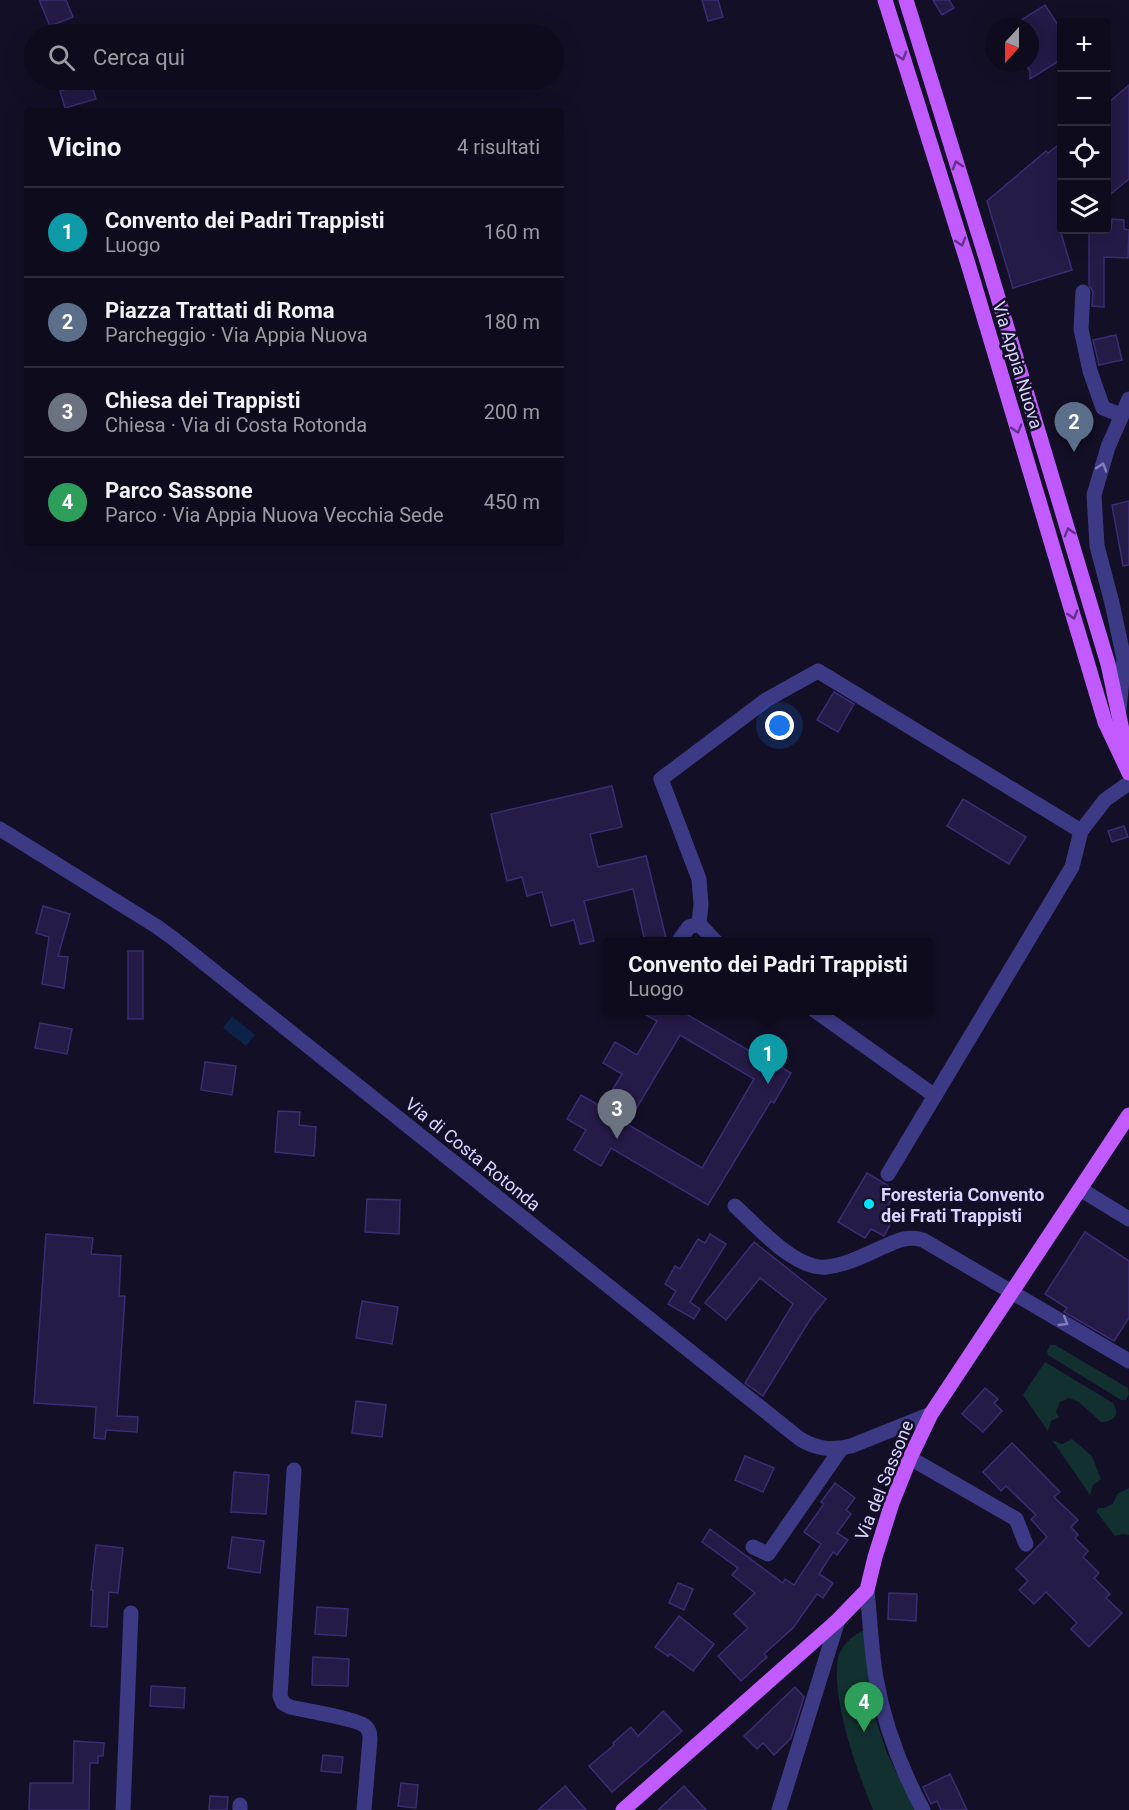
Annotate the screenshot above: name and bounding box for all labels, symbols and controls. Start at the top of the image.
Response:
north arrow [985,18,1039,72]
map controls [1057,18,1111,234]
button: + [1057,18,1111,72]
search box [24,24,564,90]
icon: search [45,41,78,74]
text: Cerca qui [93,45,185,70]
one-way arrow [895,50,908,61]
button: − [1057,72,1111,126]
button: locate [1057,126,1111,180]
text: Vicino [48,132,122,162]
text: 4 risultati [457,135,540,159]
one-way arrow [952,160,964,171]
button: layers [1057,180,1111,234]
text: Convento dei Padri Trappisti [105,208,384,233]
text: 1 [62,220,73,244]
text: 160 m [484,220,540,244]
text: Luogo [105,233,160,257]
one-way arrow [954,236,966,247]
text: Piazza Trattati di Roma [105,298,335,323]
street label: Via Appia Nuova [989,299,1047,431]
text: 2 [62,310,73,334]
text: 180 m [484,310,540,334]
text: Parcheggio · Via Appia Nuova [105,323,368,347]
text: Chiesa dei Trappisti [105,388,300,413]
text: 3 [62,400,73,424]
text: 200 m [484,400,540,424]
pin: 2 [1054,402,1094,452]
text: Chiesa · Via di Costa Rotonda [105,413,367,437]
one-way arrow [1010,423,1022,434]
one-way arrow [1095,462,1107,473]
text: Parco Sassone [105,478,253,503]
text: 4 [62,490,73,514]
text: 450 m [484,490,540,514]
text: Parco · Via Appia Nuova Vecchia Sede [105,503,444,527]
one-way arrow [1064,527,1076,538]
one-way arrow [1066,610,1078,620]
your location [765,711,794,740]
popup [603,937,933,1015]
text: Convento dei Padri Trappisti [628,952,908,977]
text: Luogo [628,977,684,1001]
pin: 1 [748,1034,788,1084]
pin: 3 [598,1090,636,1139]
street label: Via di Costa Rotonda [401,1093,545,1215]
place label: Foresteria Convento dei Frati Trappisti [881,1184,1044,1226]
marker: Foresteria Convento dei Frati Trappisti [862,1197,876,1211]
one-way arrow [1058,1315,1068,1326]
street label: Via del Sassone [850,1417,918,1543]
pin: 4 [844,1682,884,1732]

